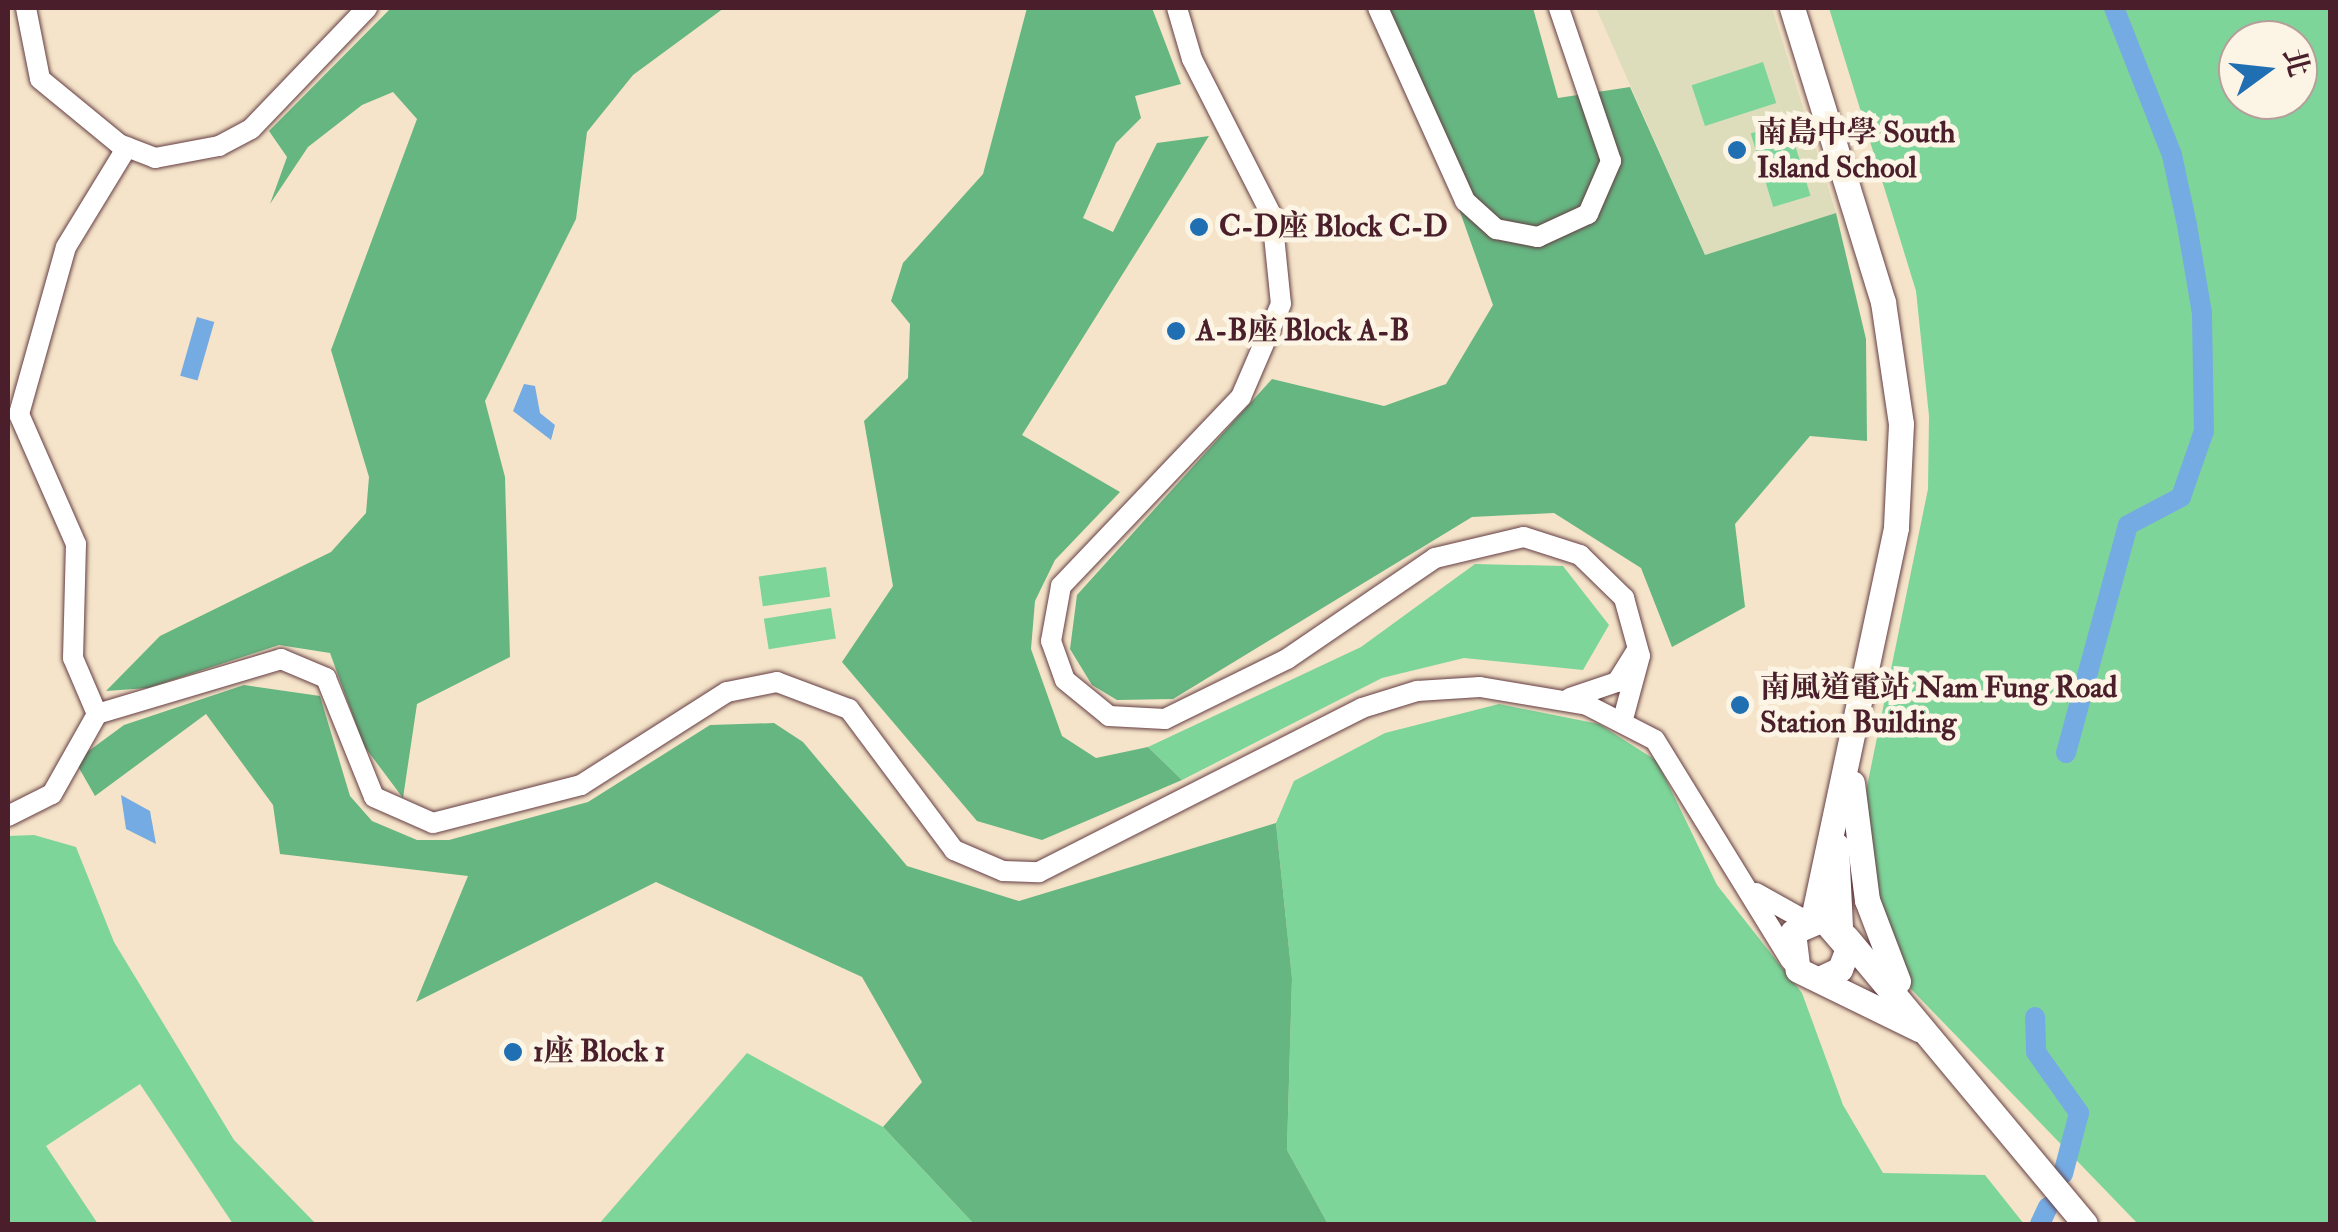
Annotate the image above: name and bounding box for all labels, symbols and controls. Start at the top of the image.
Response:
north arrow [2218,20,2318,120]
text: 北 [2275,45,2316,81]
place label: 南島中學 South Island School [1757,115,1955,186]
marker: 南島中學 South Island School [1726,139,1748,161]
place label: C-D座 Block C-D [1219,209,1448,245]
marker: C-D座 Block C-D [1188,216,1210,238]
place label: A-B座 Block A-B [1196,313,1409,349]
marker: A-B座 Block A-B [1165,320,1187,342]
place label: 南風道電站 Nam Fung Road Station Building [1760,670,2117,740]
marker: 南風道電站 Nam Fung Road Station Building [1729,694,1751,716]
place label: 1座 Block 1 [533,1034,665,1070]
marker: 1座 Block 1 [502,1041,524,1063]

